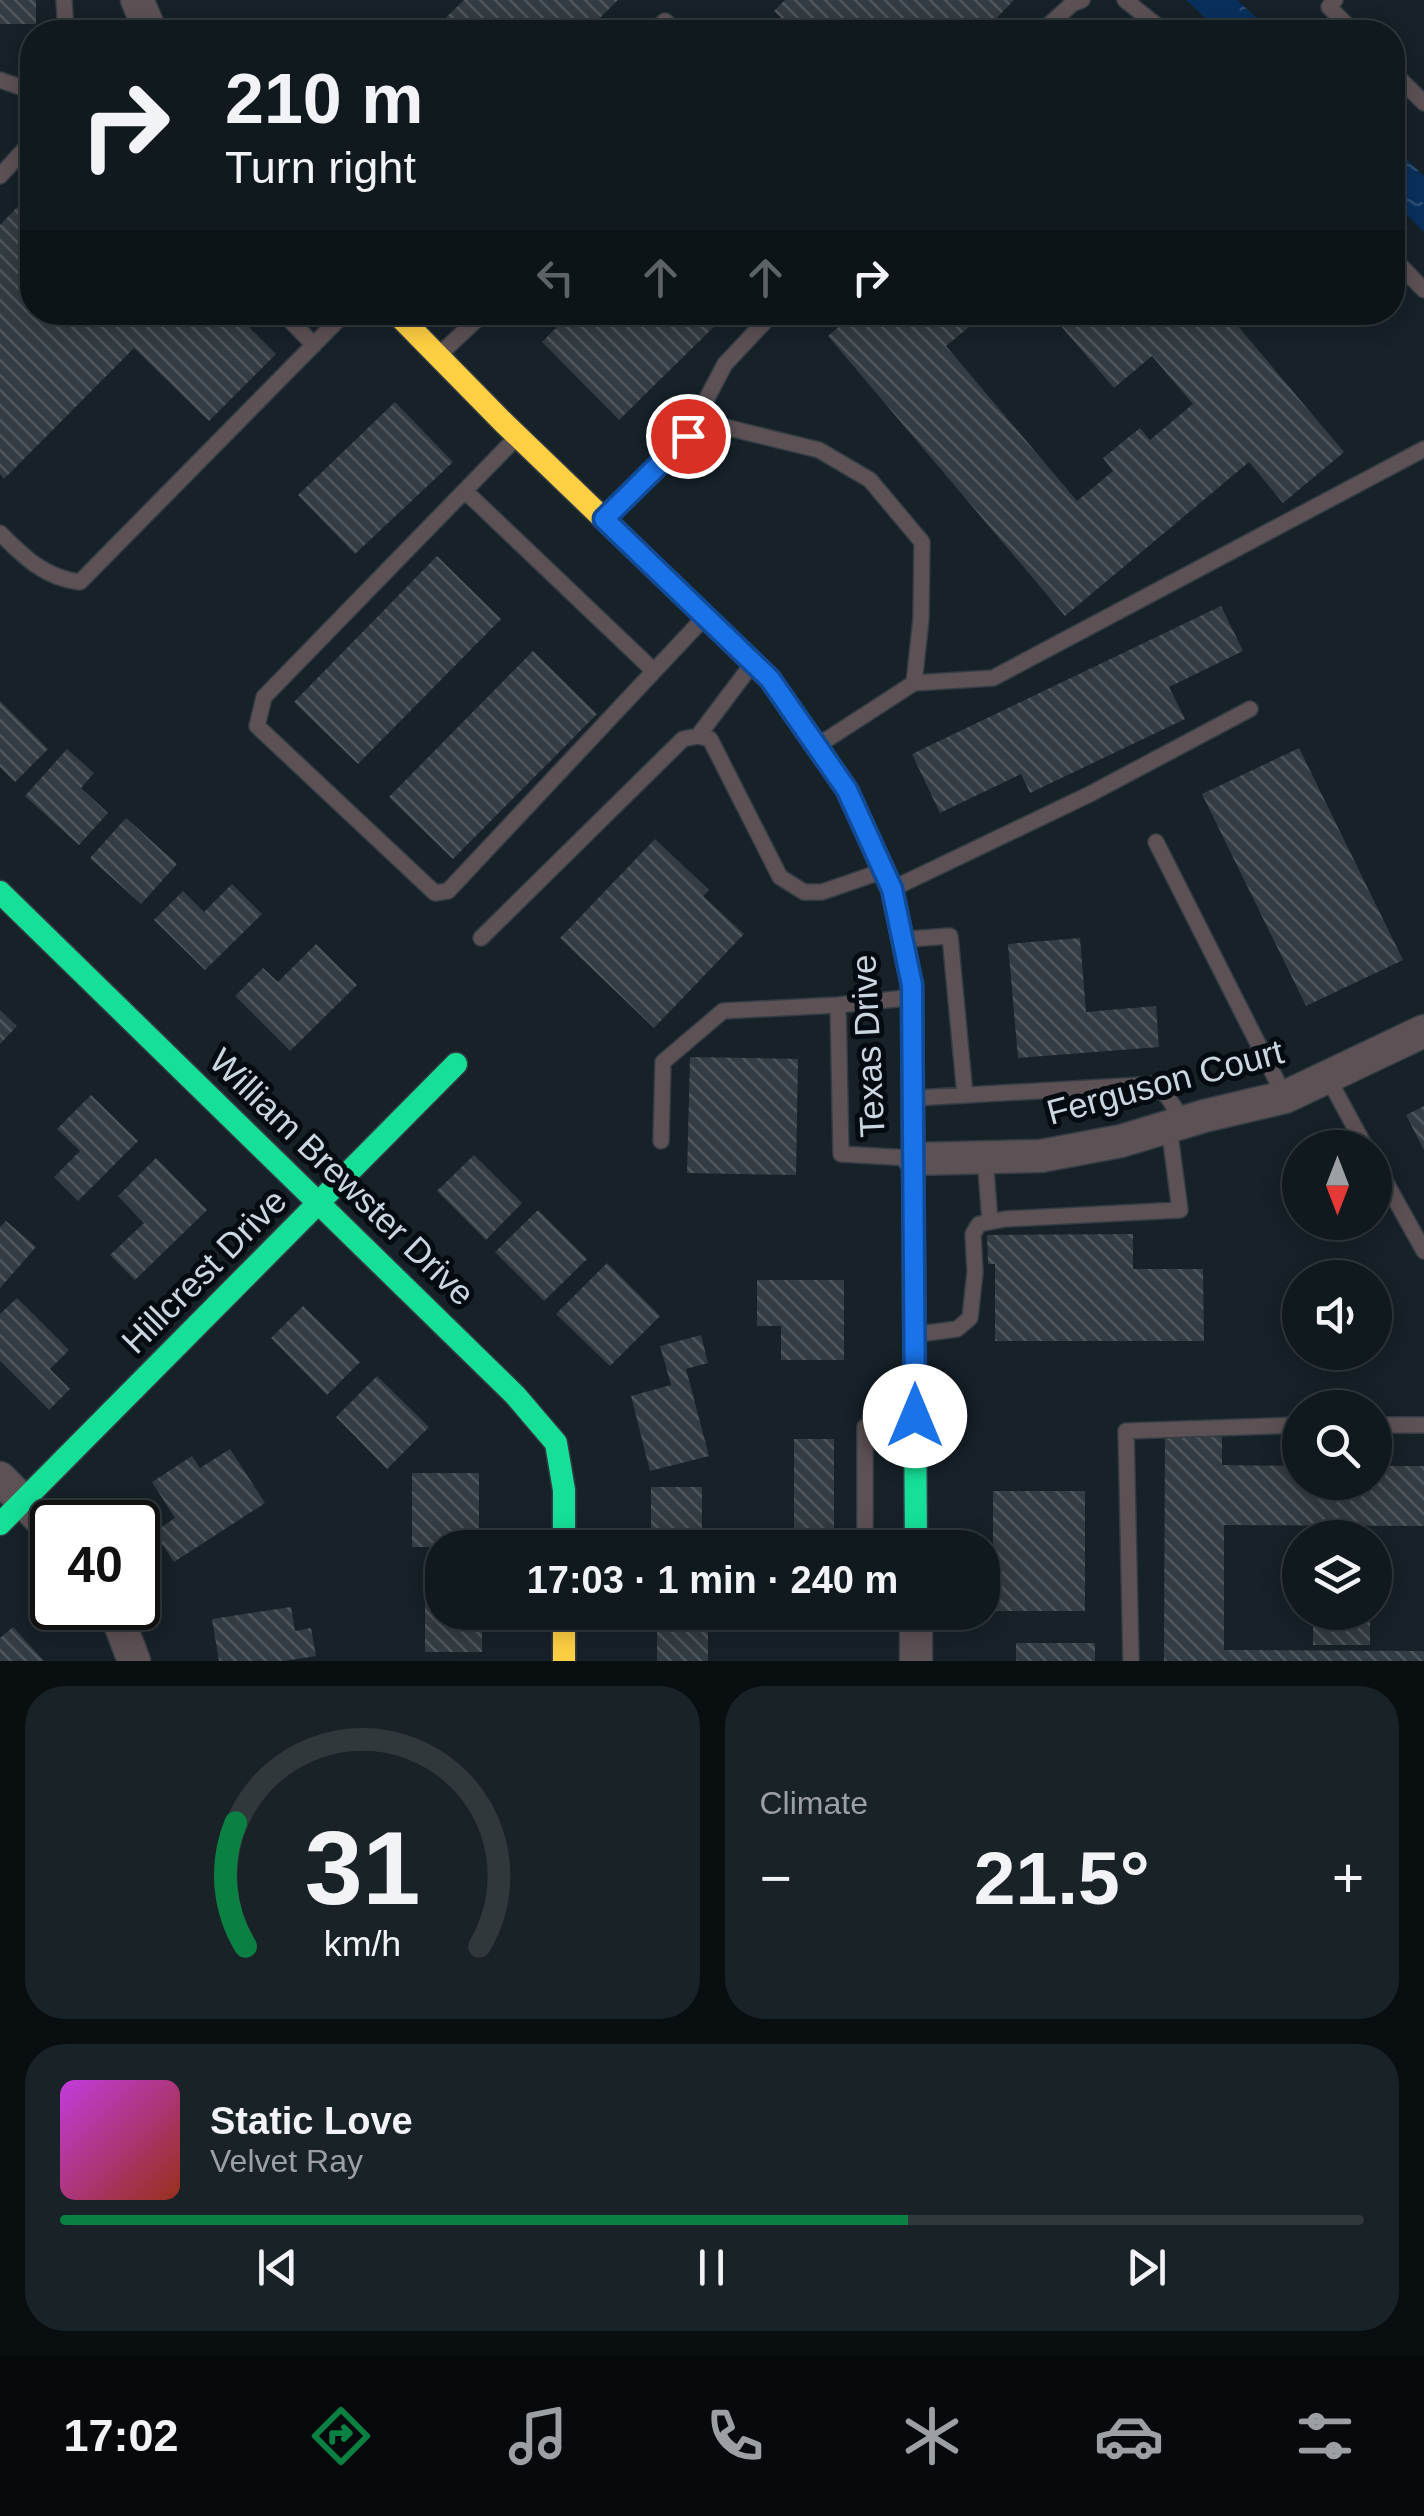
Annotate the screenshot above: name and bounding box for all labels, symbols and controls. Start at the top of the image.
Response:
icon: right [60,60,190,190]
text: 210 m [225,60,423,138]
text: Turn right [225,142,416,193]
icon: left [528,250,583,305]
icon: ahead [633,250,688,305]
icon: ahead [738,250,793,305]
icon: right [843,250,898,305]
pin [646,394,731,479]
icon: arrive [661,409,716,464]
street label: Texas Drive [843,954,892,1138]
street label: Ferguson Court [1042,1031,1288,1132]
street label: William Brewster Drive [202,1040,482,1313]
north arrow [1282,1130,1392,1240]
map controls [1282,1130,1392,1630]
street label: Hillcrest Drive [114,1181,294,1361]
button: sound [1282,1260,1392,1370]
position arrow [863,1364,967,1468]
button: search [1282,1390,1392,1500]
speed limit sign: 40 [30,1500,160,1630]
button: layers [1282,1520,1392,1630]
text: 17:03 · 1 min · 240 m [527,1559,898,1601]
text: Climate [760,1785,868,1821]
text: 31 [304,1810,420,1926]
text: 21.5° [974,1836,1150,1920]
text: − [760,1847,792,1909]
text: + [1332,1847,1364,1909]
text: km/h [324,1924,401,1964]
text: Static Love [210,2100,413,2142]
text: Velvet Ray [210,2143,363,2179]
icon: previous [250,2240,305,2295]
icon: pause [684,2240,739,2295]
icon: next [1119,2240,1174,2295]
icon: directions [306,2401,376,2471]
icon: music [503,2401,573,2471]
icon: phone [700,2401,770,2471]
icon: climate [897,2401,967,2471]
icon: car [1094,2401,1164,2471]
icon: filters [1290,2401,1360,2471]
text: 17:02 [63,2410,179,2461]

